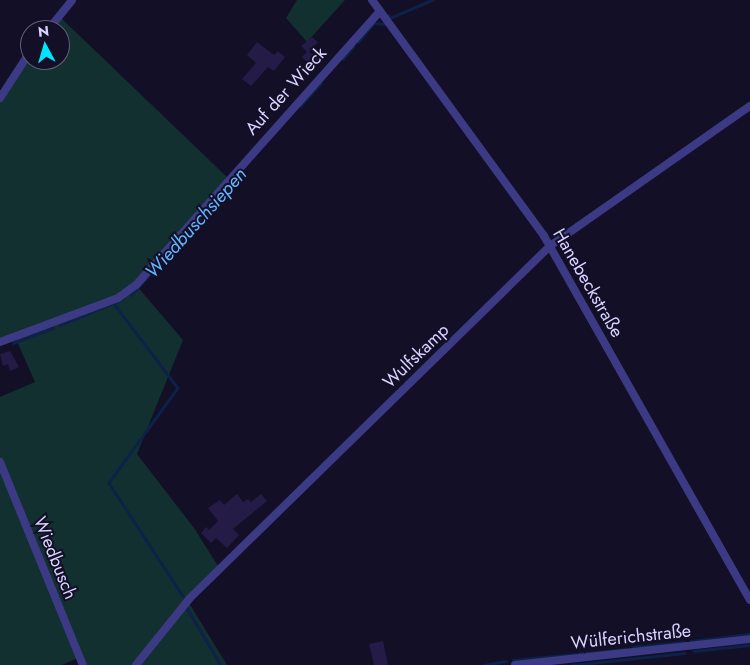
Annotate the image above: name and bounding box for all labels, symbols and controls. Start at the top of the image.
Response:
north arrow [20,20,70,70]
text: N [37,21,50,42]
street label: Auf der Wieck [241,43,331,139]
water label: Wiedbuschsiepen [141,163,251,283]
street label: Hanebeckstraße [548,225,628,341]
street label: Wulfskamp [378,319,454,393]
street label: Wiedbusch [29,514,81,602]
street label: Wülferichstraße [570,620,692,654]

